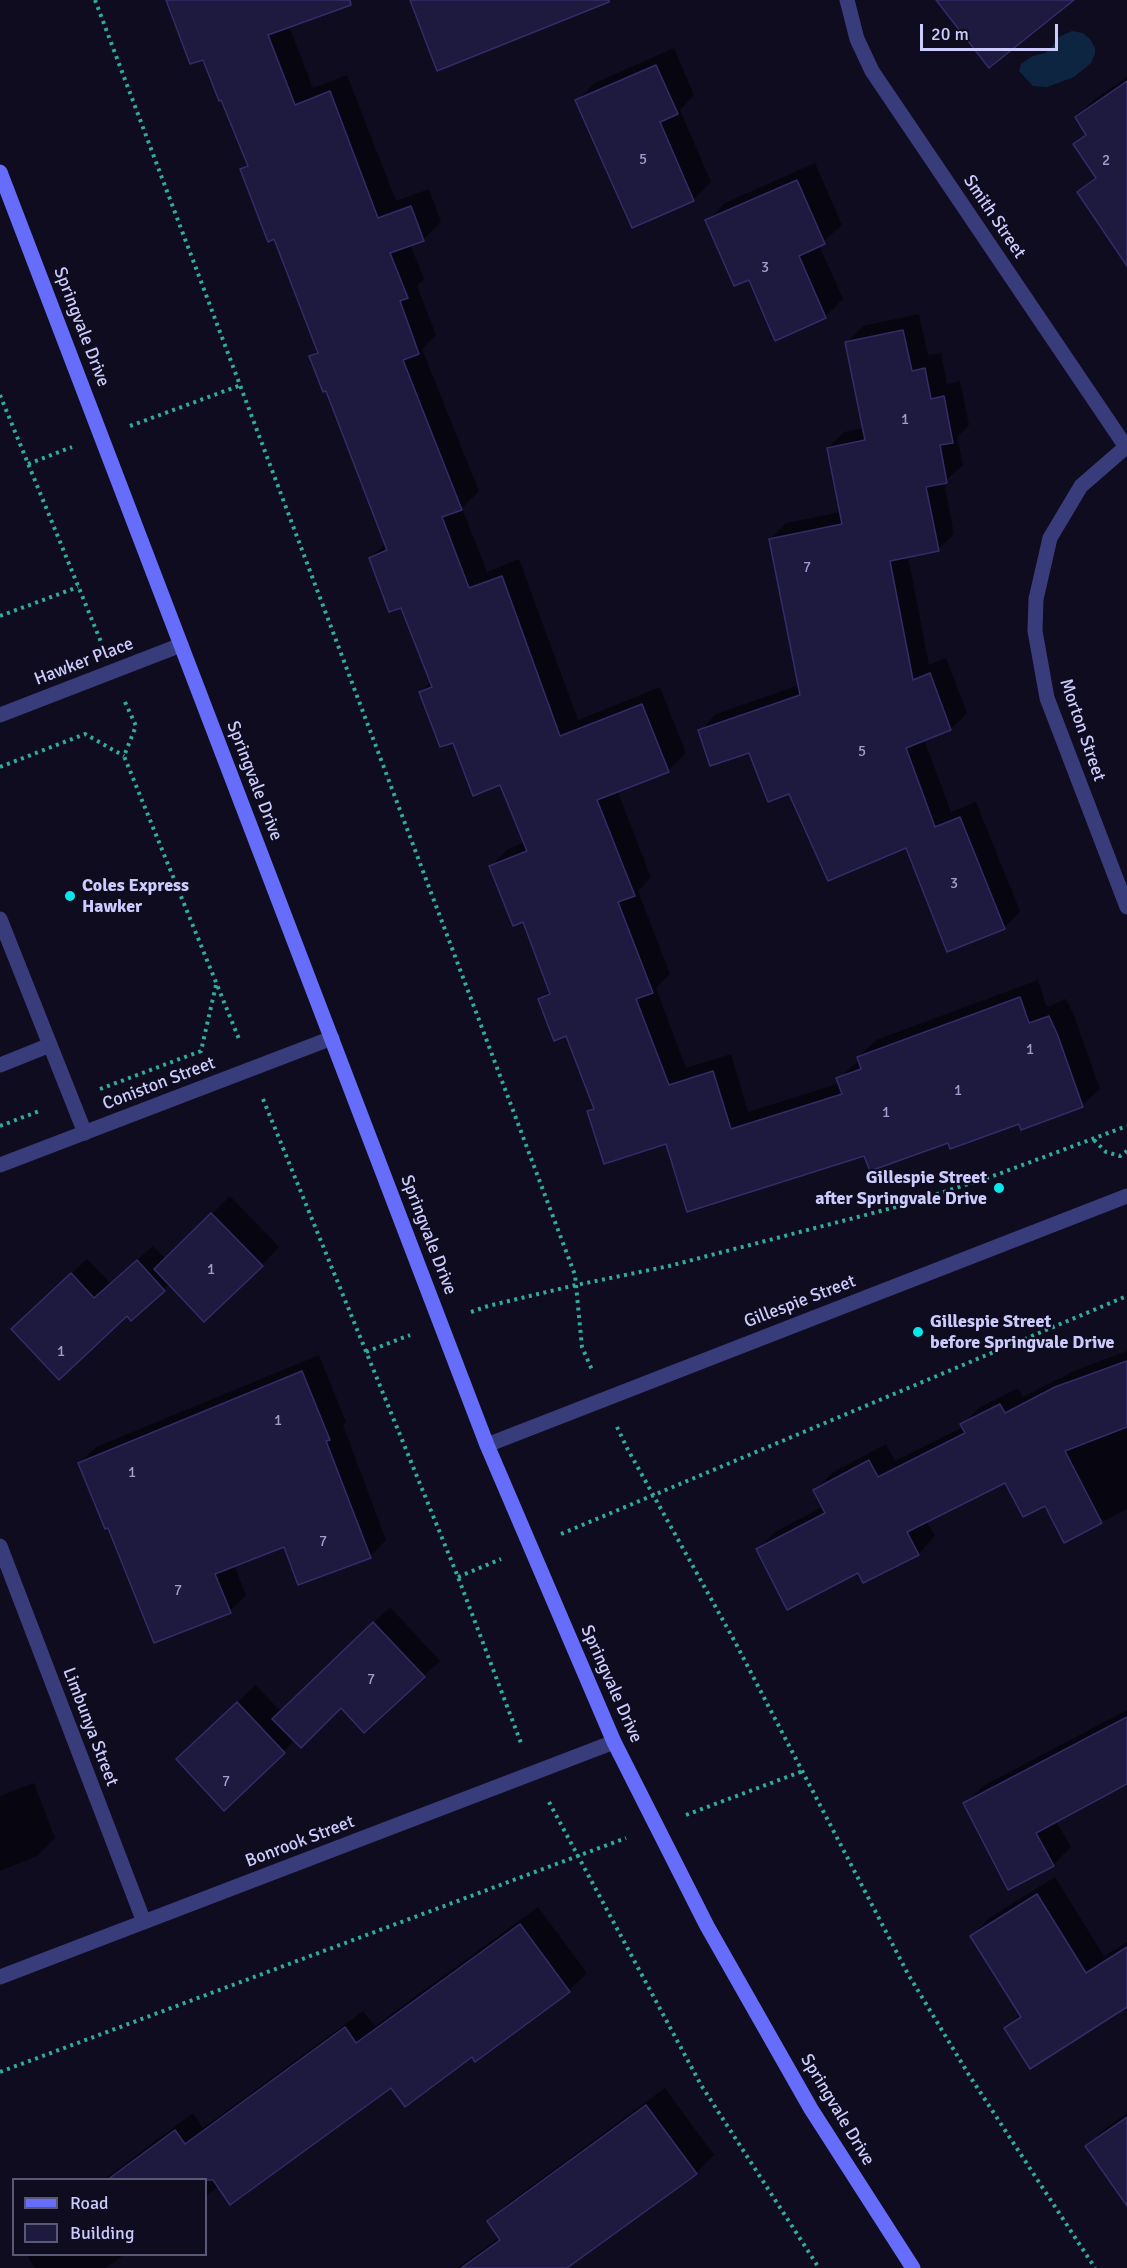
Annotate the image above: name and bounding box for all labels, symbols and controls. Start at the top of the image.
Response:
scale bar [923,12,1061,50]
text: 20 m [931,23,969,45]
house number: 5 [639,151,647,169]
house number: 2 [1102,152,1110,170]
street label: Smith Street [958,171,1030,263]
house number: 3 [761,259,769,277]
street label: Springvale Drive [48,264,114,390]
house number: 1 [901,411,909,429]
house number: 7 [803,559,811,577]
street label: Hawker Place [31,633,137,691]
street label: Morton Street [1054,676,1110,784]
street label: Springvale Drive [221,718,287,844]
house number: 5 [858,743,866,761]
place label: Coles Express Hawker [82,875,189,918]
house number: 3 [950,875,958,893]
marker: Coles Express Hawker [63,889,77,903]
house number: 1 [1026,1041,1034,1059]
street label: Coniston Street [100,1053,218,1115]
house number: 1 [954,1082,962,1100]
house number: 1 [882,1104,890,1122]
place label: Gillespie Street after Springvale Drive [815,1167,987,1210]
street label: Springvale Drive [395,1172,461,1298]
marker: Gillespie Street after Springvale Drive [992,1181,1006,1195]
house number: 1 [207,1261,215,1279]
street label: Gillespie Street [741,1271,859,1333]
place label: Gillespie Street before Springvale Drive [930,1311,1115,1354]
marker: Gillespie Street before Springvale Drive [911,1325,925,1339]
house number: 1 [57,1343,65,1361]
house number: 1 [274,1412,282,1430]
house number: 1 [128,1464,136,1482]
house number: 7 [319,1533,327,1551]
house number: 7 [174,1582,182,1600]
street label: Springvale Drive [575,1622,647,1746]
street label: Limbunya Street [57,1665,123,1789]
house number: 7 [367,1671,375,1689]
house number: 7 [222,1773,230,1791]
street label: Bonrook Street [242,1811,358,1873]
street label: Springvale Drive [795,2050,879,2170]
legend [12,2178,207,2256]
text: Road [70,2192,109,2214]
text: Building [70,2222,134,2244]

